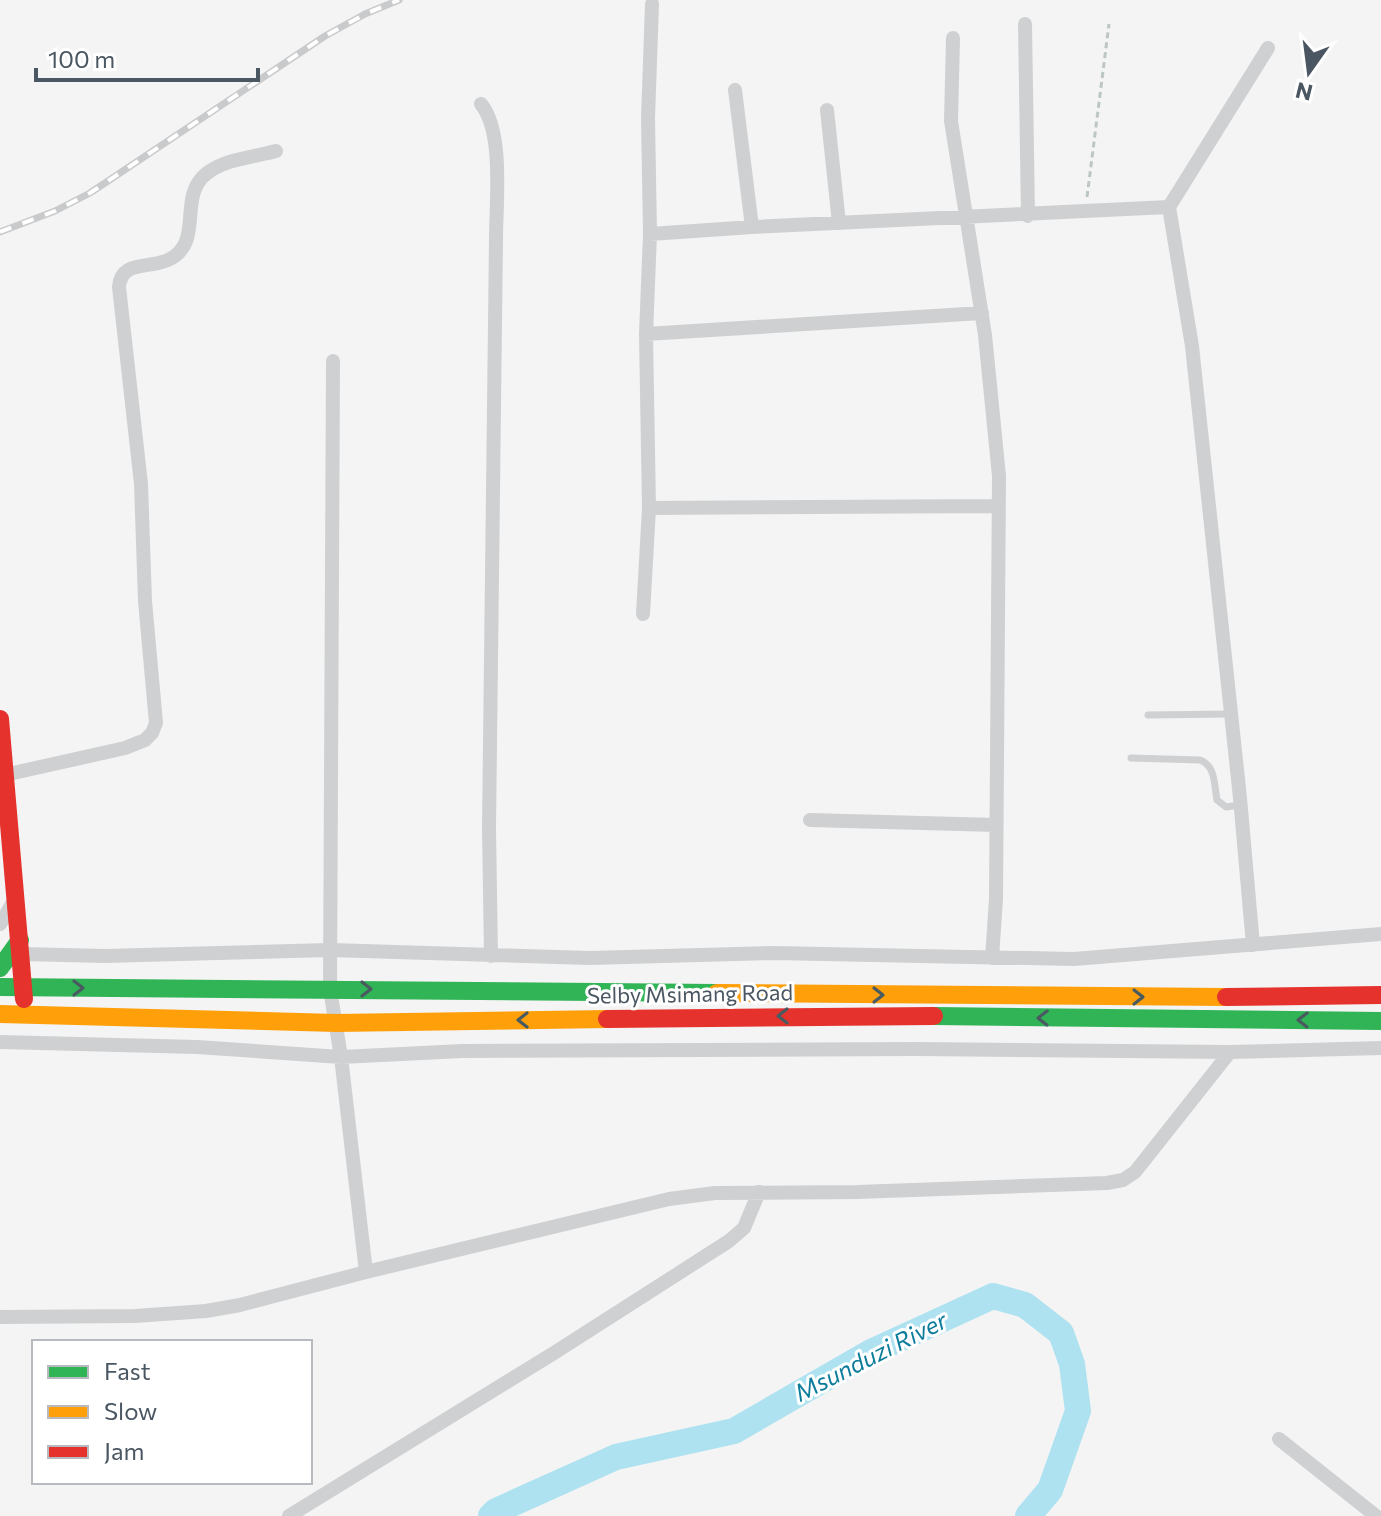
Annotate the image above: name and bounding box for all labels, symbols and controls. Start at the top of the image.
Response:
scale bar [36,32,258,82]
north arrow [1269,32,1349,112]
text: 100 m [48,44,115,73]
text: N [1293,77,1315,107]
street label: Selby Msimang Road [587,978,793,1009]
one-way arrow [72,979,85,997]
one-way arrow [360,980,373,998]
one-way arrow [872,986,885,1004]
one-way arrow [1132,988,1145,1006]
one-way arrow [776,1008,789,1025]
one-way arrow [1036,1009,1049,1026]
one-way arrow [516,1011,529,1029]
one-way arrow [1296,1012,1309,1029]
water label: Msunduzi River [789,1304,953,1407]
legend [32,1340,312,1484]
text: Fast [104,1356,151,1385]
text: Slow [104,1396,157,1425]
text: Jam [104,1436,144,1465]

